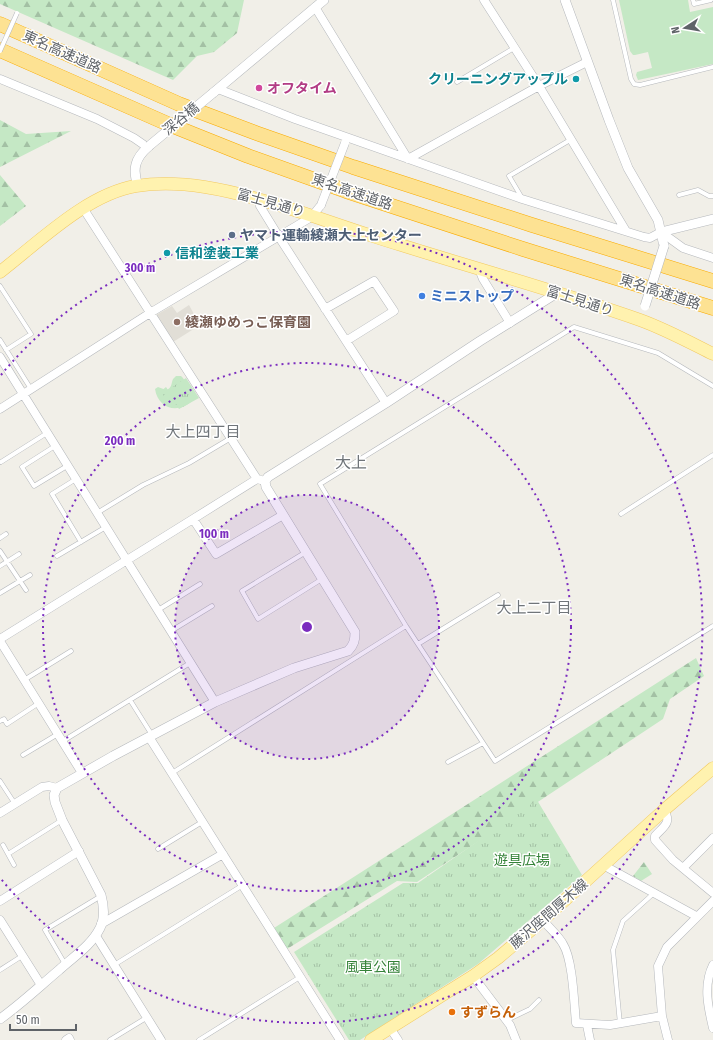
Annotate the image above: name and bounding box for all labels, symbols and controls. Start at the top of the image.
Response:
north arrow [665,8,705,48]
text: N [669,25,683,35]
street label: 東名高速道路 [20,27,104,77]
place label: クリーニングアップル [428,71,568,88]
marker: クリーニングアップル [571,74,581,84]
place label: オフタイム [267,80,337,97]
marker: オフタイム [254,83,264,93]
street label: 深谷橋 [159,99,203,139]
street label: 東名高速道路 [310,170,394,214]
street label: 富士見通り [235,185,307,221]
place label: ヤマト運輸綾瀬大上センター [240,227,422,244]
marker: ヤマト運輸綾瀬大上センター [227,230,237,240]
place label: 信和塗装工業 [175,245,259,262]
marker: 信和塗装工業 [162,248,172,258]
text: 300 m [124,261,155,275]
street label: 東名高速道路 [617,271,703,313]
street label: 富士見通り [544,282,616,320]
place label: ミニストップ [430,288,514,305]
marker: ミニストップ [417,291,427,301]
place label: 綾瀬ゆめっこ保育園 [185,314,311,331]
marker: 綾瀬ゆめっこ保育園 [172,317,182,327]
district label: 大上四丁目 [165,423,241,441]
text: 200 m [104,434,135,448]
district label: 大上 [335,453,367,472]
text: 100 m [199,527,229,541]
district label: 大上二丁目 [496,599,572,617]
centre of rings [300,620,314,634]
park label: 遊具広場 [494,852,550,869]
street label: 藤沢座間厚木線 [506,875,592,953]
park label: 風車公園 [345,959,401,976]
place label: すずらん [460,1004,516,1021]
scale bar [10,1006,76,1032]
marker: すずらん [447,1007,457,1017]
text: 50 m [16,1013,40,1027]

